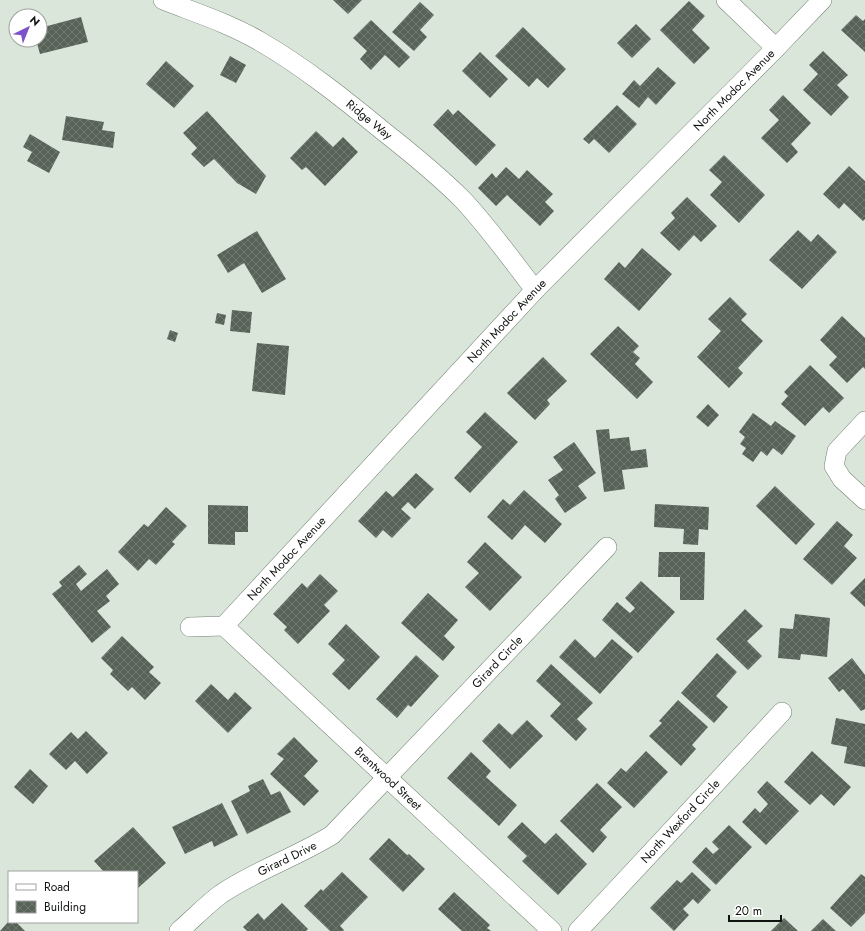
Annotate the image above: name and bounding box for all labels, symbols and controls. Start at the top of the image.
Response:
north arrow [8,8,48,48]
text: N [26,12,43,30]
street label: North Modoc Avenue [689,45,779,135]
street label: Ridge Way [342,95,397,144]
street label: North Modoc Avenue [463,275,550,367]
street label: North Modoc Avenue [243,512,330,605]
street label: Girard Circle [468,632,527,692]
street label: Brentwood Street [350,743,426,815]
street label: North Wexford Circle [636,775,724,867]
street label: Girard Drive [254,836,320,881]
legend [8,871,138,923]
text: Road [44,878,70,896]
scale bar [729,897,781,923]
text: Building [44,898,86,916]
text: 20 m [735,902,762,920]

